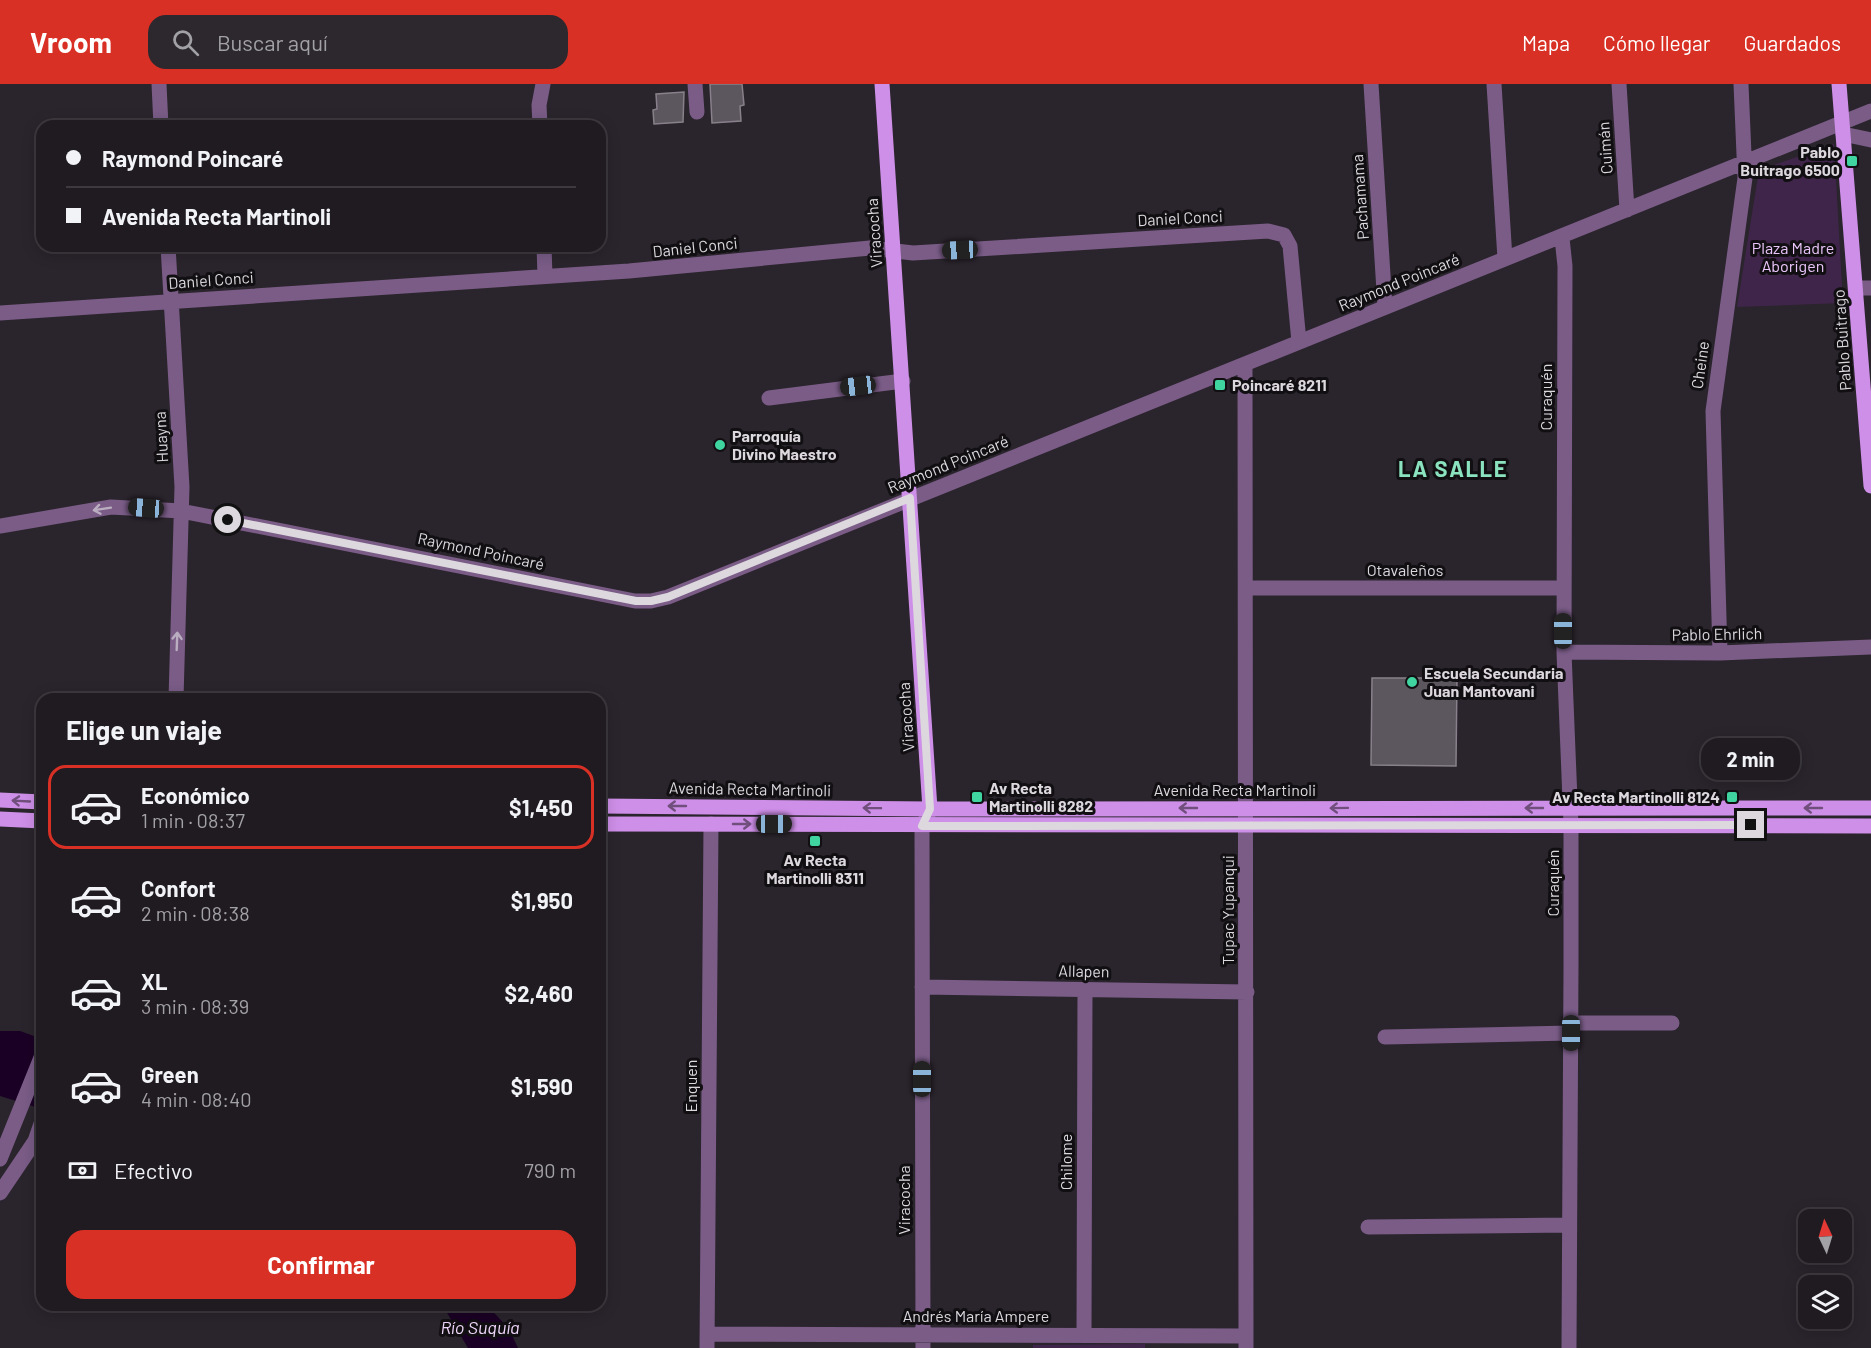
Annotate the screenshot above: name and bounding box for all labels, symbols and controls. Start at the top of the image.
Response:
search box [148,15,568,69]
text: Vroom [30,25,112,59]
icon: search [169,26,202,59]
text: Buscar aquí [217,29,328,55]
text: Mapa [1522,30,1570,55]
text: Cómo llegar [1603,30,1710,55]
text: Guardados [1743,30,1841,55]
street label: Cuimán [1593,121,1616,175]
place label: Pablo Buitrago 6500 [1740,142,1840,179]
text: Raymond Poincaré [102,145,283,171]
street label: Pachamama [1347,154,1372,240]
marker: Pablo Buitrago 6500 [1845,154,1859,168]
street label: Viracocha [862,198,885,268]
text: Avenida Recta Martinoli [102,203,331,229]
street label: Daniel Conci [1137,206,1223,229]
street label: Daniel Conci [651,233,738,260]
park label: Plaza Madre Aborigen [1752,238,1834,275]
car [942,240,978,260]
street label: Raymond Poincaré [1336,249,1462,314]
street label: Daniel Conci [168,267,254,292]
street label: Pablo Buitrago [1828,289,1855,391]
street label: Cheine [1687,340,1712,390]
street label: Curaquén [1536,364,1555,430]
car [839,375,877,397]
place label: Poincaré 8211 [1232,375,1327,394]
marker: Poincaré 8211 [1213,378,1227,392]
street label: Huayna [150,411,171,463]
place label: Parroquía Divino Maestro [732,426,837,463]
street label: Raymond Poincaré [885,431,1011,496]
marker: Parroquía Divino Maestro [713,438,727,452]
district label: LA SALLE [1398,455,1508,481]
car [127,498,165,518]
one-way arrow [93,504,112,515]
route start [214,506,241,533]
street label: Raymond Poincaré [416,528,546,573]
street label: Otavaleños [1367,560,1443,579]
car [1554,613,1572,649]
street label: Pablo Ehrlich [1671,623,1763,644]
one-way arrow [172,631,183,651]
place label: Escuela Secundaria Juan Mantovani [1424,663,1563,700]
marker: Escuela Secundaria Juan Mantovani [1405,675,1419,689]
street label: Viracocha [894,682,917,752]
text: Elige un viaje [66,713,222,745]
callout: 2 min [1702,738,1800,780]
text: 2 min [1727,747,1774,771]
street label: Avenida Recta Martinoli [669,778,831,799]
place label: Av Recta Martinolli 8282 [989,778,1093,815]
icon: car [69,780,123,834]
street label: Avenida Recta Martinoli [1154,780,1316,799]
text: Económico [141,782,250,808]
place label: Av Recta Martinolli 8124 [1552,787,1720,806]
marker: Av Recta Martinolli 8282 [970,790,984,804]
marker: Av Recta Martinolli 8124 [1725,790,1739,804]
text: $1,450 [509,794,573,820]
one-way arrow [12,795,31,806]
one-way arrow [667,800,687,812]
one-way arrow [862,802,882,814]
one-way arrow [1179,802,1199,814]
one-way arrow [1329,802,1349,814]
one-way arrow [1524,802,1544,814]
one-way arrow [1803,802,1823,814]
text: 1 min · 08:37 [141,808,245,832]
route end [1737,811,1764,838]
car [756,815,792,833]
one-way arrow [732,818,752,830]
marker: Av Recta Martinolli 8311 [808,834,822,848]
place label: Av Recta Martinolli 8311 [766,850,864,887]
street label: Curaquén [1543,850,1562,916]
street label: Tupac Yupanqui [1218,855,1237,965]
icon: car [69,873,123,927]
text: Confort [141,875,216,901]
text: $1,950 [511,887,573,913]
text: 2 min · 08:38 [141,901,250,925]
street label: Allapen [1058,961,1110,980]
icon: car [69,966,123,1020]
text: XL [141,968,167,994]
text: $2,460 [505,980,573,1006]
text: 3 min · 08:39 [141,994,249,1018]
car [1562,1015,1580,1051]
icon: car [69,1059,123,1113]
street label: Enquen [681,1060,700,1112]
text: Green [141,1061,199,1087]
car [913,1061,931,1097]
text: $1,590 [511,1073,573,1099]
text: 4 min · 08:40 [141,1087,251,1111]
street label: Chilome [1056,1134,1075,1190]
icon: cash [66,1154,99,1187]
text: Efectivo [114,1157,193,1183]
text: 790 m [524,1158,576,1182]
street label: Viracocha [894,1165,913,1235]
north arrow [1798,1209,1852,1263]
map controls [1798,1209,1852,1329]
button: Confirmar [66,1230,576,1299]
button: layers [1798,1275,1852,1329]
street label: Andrés María Ampere [903,1306,1049,1325]
water label: Río Suquía [440,1316,520,1338]

